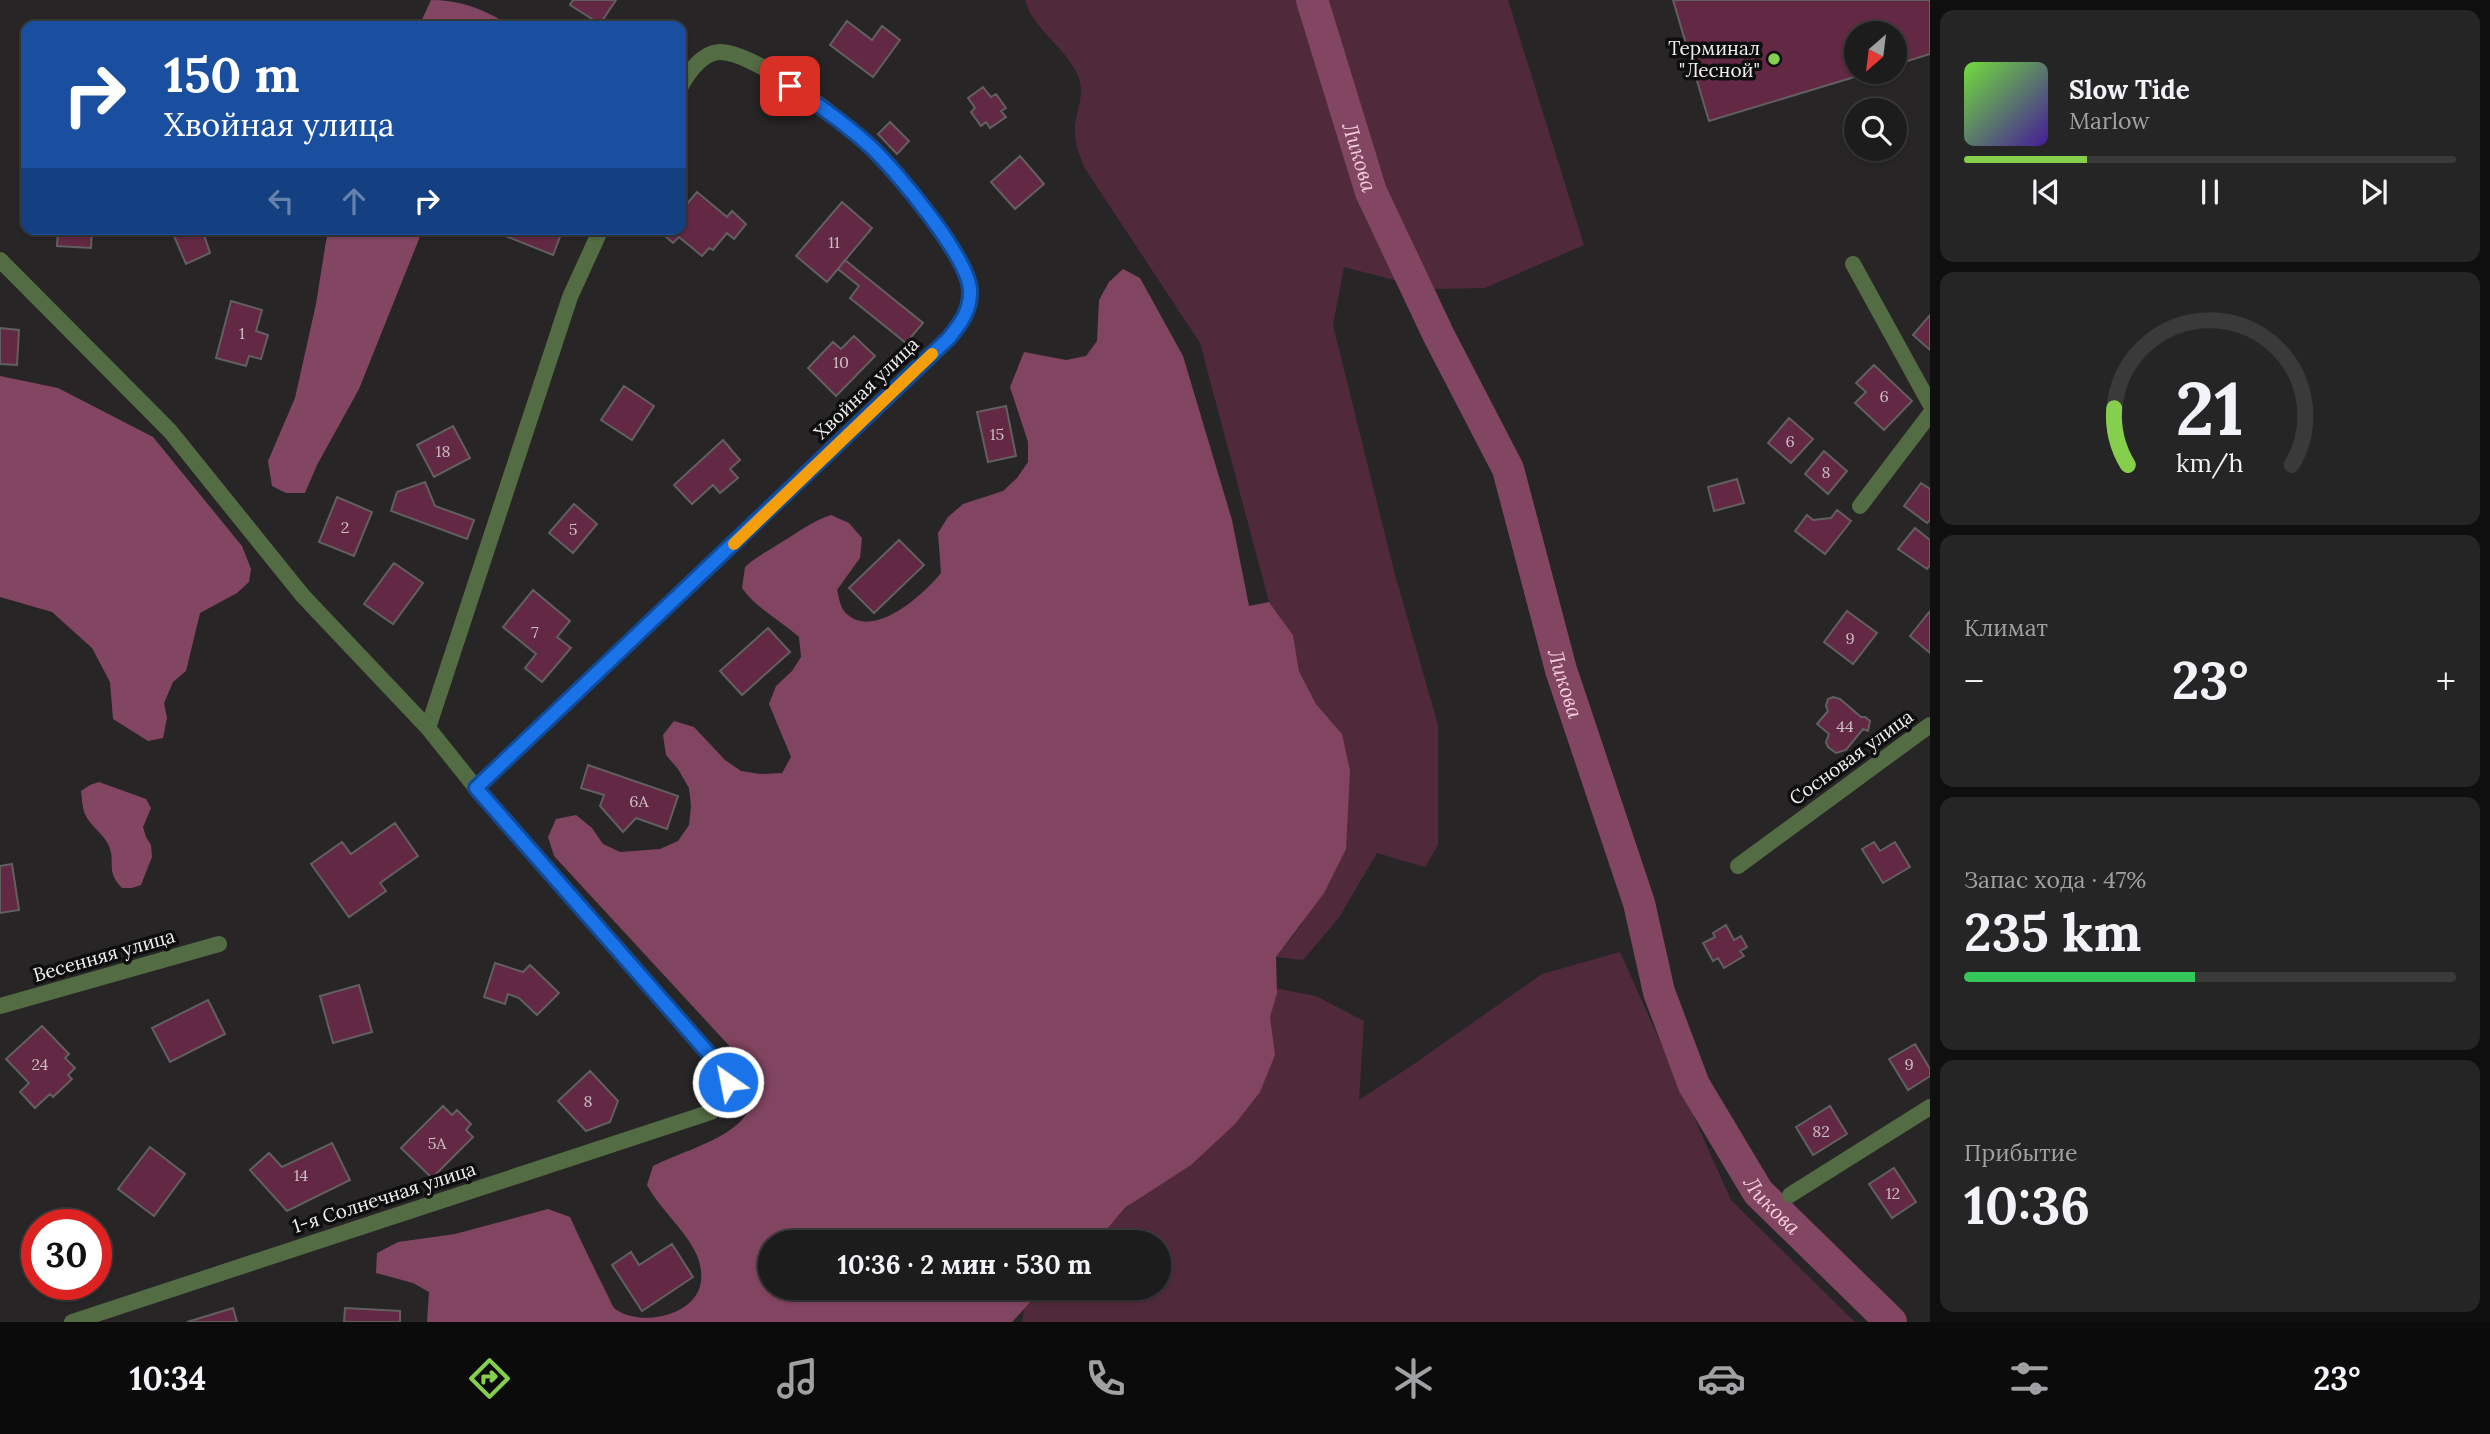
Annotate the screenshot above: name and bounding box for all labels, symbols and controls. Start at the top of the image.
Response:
north arrow [1844,21,1908,84]
map controls [1844,21,1907,161]
place label: Терминал "Лесной" [1668,36,1760,82]
text: 150 m [164,43,300,105]
icon: right [49,49,140,140]
marker: Терминал "Лесной" [1766,51,1782,67]
pin [760,56,820,116]
icon: arrive [771,67,809,105]
text: Slow Tide [2069,73,2190,106]
button: search [1844,98,1907,161]
text: Хвойная улица [164,104,395,145]
text: Marlow [2069,106,2150,135]
water label: Ликова [1337,119,1384,195]
icon: previous [2027,173,2065,211]
icon: pause [2191,173,2229,211]
icon: next [2355,173,2393,211]
icon: left [262,182,300,220]
icon: ahead [335,182,373,220]
icon: right [408,182,446,220]
house number: 11 [828,232,840,252]
house number: 1 [239,323,245,343]
street label: Хвойная улица [808,332,924,444]
house number: 10 [833,352,849,372]
text: 21 [2176,362,2244,455]
house number: 6 [1879,386,1889,406]
house number: 15 [990,424,1004,444]
house number: 6 [1785,431,1795,451]
house number: 18 [436,441,450,461]
text: km/h [2176,446,2244,478]
house number: 8 [1822,462,1831,482]
house number: 2 [341,517,349,537]
house number: 5 [569,519,577,539]
text: Климат [1964,613,2048,642]
house number: 7 [531,622,539,642]
house number: 9 [1845,628,1855,648]
water label: Ликова [1542,646,1590,722]
text: 23° [2172,647,2248,713]
text: − [1964,657,1984,705]
text: + [2436,657,2456,705]
street label: Сосновая улица [1784,704,1918,810]
house number: 44 [1836,716,1854,736]
house number: 6А [629,791,650,811]
text: Запас хода · 47% [1964,865,2146,894]
text: 235 km [1964,899,2141,965]
street label: Весенняя улица [30,923,178,987]
position arrow [691,1045,765,1119]
house number: 24 [32,1054,49,1074]
house number: 9 [1904,1054,1914,1074]
house number: 8 [584,1091,593,1111]
house number: 82 [1812,1121,1830,1141]
house number: 5А [428,1133,447,1153]
text: Прибытие [1964,1138,2078,1167]
street label: 1-я Солнечная улица [289,1156,479,1238]
house number: 14 [294,1165,309,1185]
water label: Ликова [1738,1171,1807,1240]
text: 10:36 [1964,1172,2090,1238]
house number: 12 [1886,1183,1900,1203]
speed limit sign: 30 [21,1209,112,1300]
text: 10:36 · 2 мин · 530 m [837,1248,1092,1281]
icon: directions [465,1354,514,1403]
icon: music [773,1354,822,1403]
icon: phone [1081,1354,1130,1403]
icon: climate [1389,1354,1438,1403]
icon: car [1697,1354,1746,1403]
icon: filters [2005,1354,2054,1403]
text: 10:34 [130,1358,206,1399]
text: 23° [2313,1358,2360,1399]

